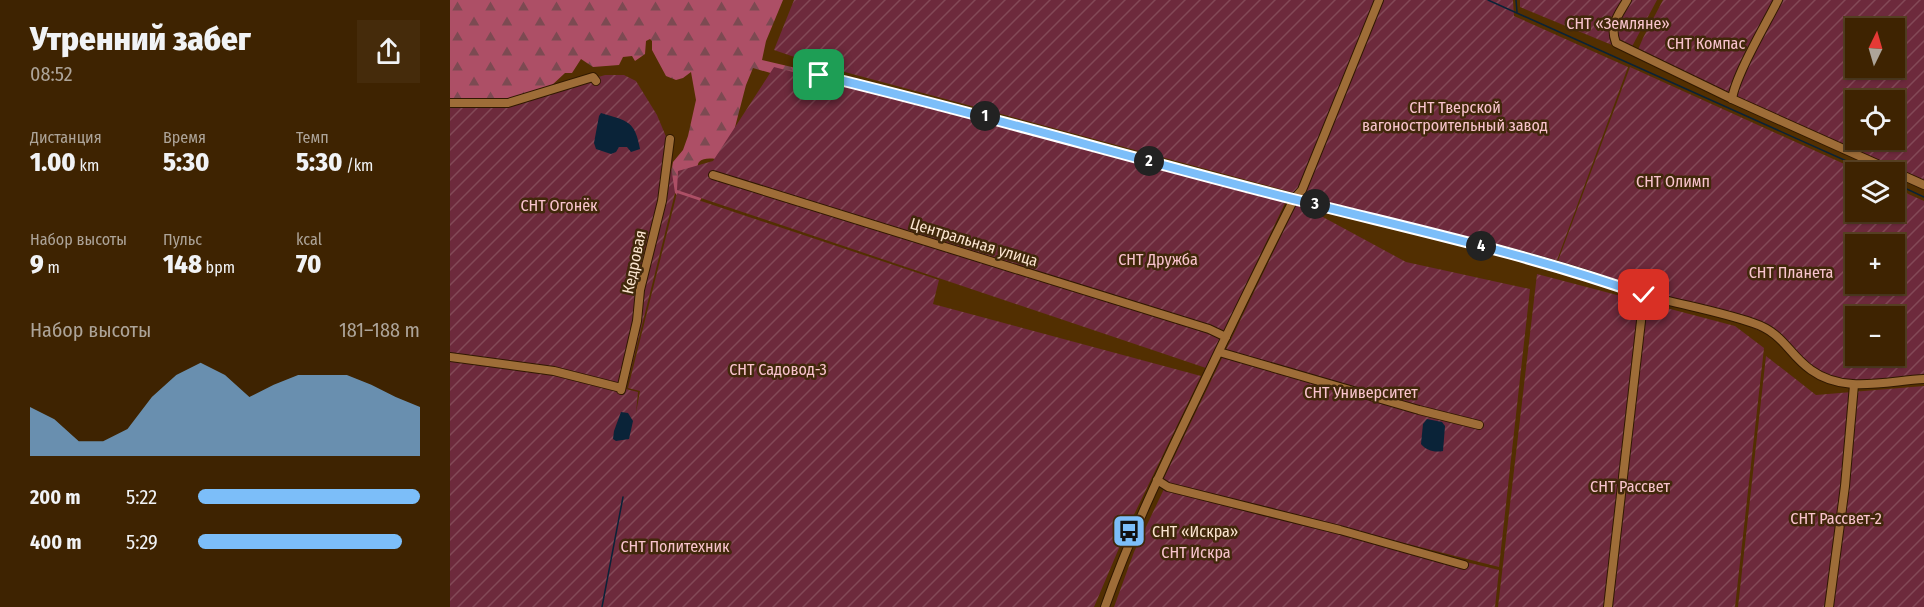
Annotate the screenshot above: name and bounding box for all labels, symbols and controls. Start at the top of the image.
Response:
park label: СНТ «Земляне» [1566,14,1670,33]
north arrow [1845,18,1905,78]
map controls [1845,18,1905,366]
text: Утренний забег [30,19,251,59]
button: share [357,20,420,83]
park label: СНТ Компас [1667,34,1745,53]
pin [793,49,844,100]
icon: arrive [802,58,835,91]
text: 08:52 [30,62,73,86]
button: locate [1845,90,1905,150]
park label: СНТ Тверской вагоностроительный завод [1362,98,1548,135]
pin: 1 [970,101,1000,131]
text: 1 [982,106,988,125]
text: Дистанция [30,128,102,147]
text: Время [163,128,206,147]
text: Темп [296,128,329,147]
pin: 2 [1134,146,1164,176]
text: 1.00 [30,147,76,178]
text: 5:30 [163,147,209,178]
text: 5:30 [296,147,342,178]
text: 2 [1145,151,1153,170]
text: km [76,156,99,175]
text: /km [342,156,373,175]
button: layers [1845,162,1905,222]
park label: СНТ Олимп [1636,172,1710,191]
pin: 3 [1300,189,1330,219]
text: 3 [1311,194,1319,213]
park label: СНТ Огонёк [520,196,598,215]
street label: Центральная улица [908,214,1040,271]
street label: Кедровая [618,228,650,296]
text: Набор высоты [30,230,127,249]
text: Пульс [163,230,202,249]
text: kcal [296,230,322,249]
pin: 4 [1466,231,1496,261]
button: + [1845,234,1905,294]
text: 4 [1477,236,1485,255]
text: 9 [30,249,44,280]
text: 148 [163,249,202,280]
text: 70 [296,249,321,280]
park label: СНТ Дружба [1118,250,1198,269]
text: m [44,258,60,277]
text: bpm [202,258,235,277]
park label: СНТ Планета [1749,263,1833,282]
pin [1618,269,1669,320]
icon: check [1627,278,1660,311]
button: − [1845,306,1905,366]
text: Набор высоты [30,318,151,342]
text: 181–188 m [339,318,420,342]
park label: СНТ Садовод-3 [729,360,827,379]
park label: СНТ Университет [1304,383,1418,402]
park label: СНТ Рассвет [1590,477,1670,496]
text: 200 m [30,485,81,509]
text: 5:22 [126,485,157,509]
park label: СНТ Рассвет-2 [1790,509,1882,528]
bus stop icon: СНТ «Искра» [1111,513,1147,549]
place label: СНТ «Искра» [1152,522,1238,541]
text: 400 m [30,530,82,554]
text: 5:29 [126,530,158,554]
park label: СНТ Политехник [620,537,730,556]
park label: СНТ Искра [1161,543,1231,562]

